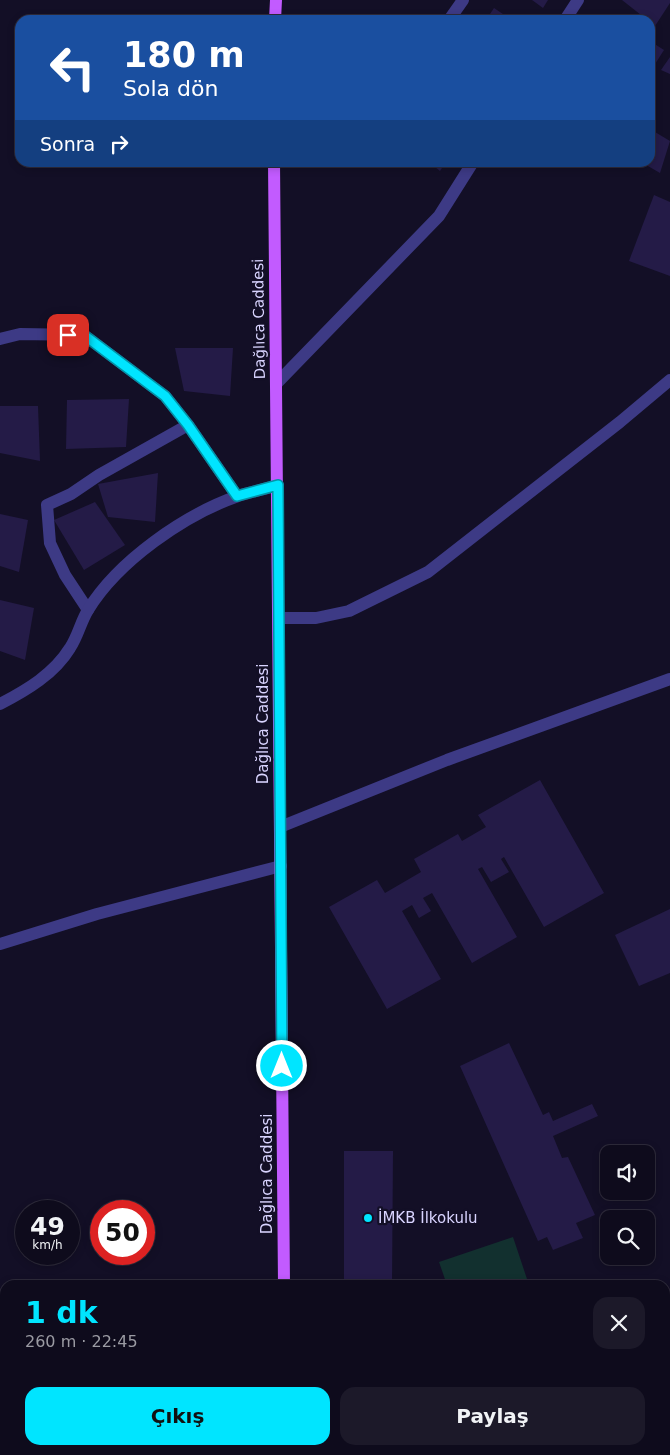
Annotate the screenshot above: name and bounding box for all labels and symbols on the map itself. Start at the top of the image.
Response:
street label: Dağlıca Caddesi [249,258,269,380]
pin [47,314,89,356]
street label: Dağlıca Caddesi [254,664,272,784]
position arrow [255,1039,307,1091]
street label: Dağlıca Caddesi [258,1114,276,1234]
speed limit sign: 50 [90,1200,155,1265]
place label: İMKB İlkokulu [378,1208,478,1227]
marker: İMKB İlkokulu [362,1212,374,1224]

